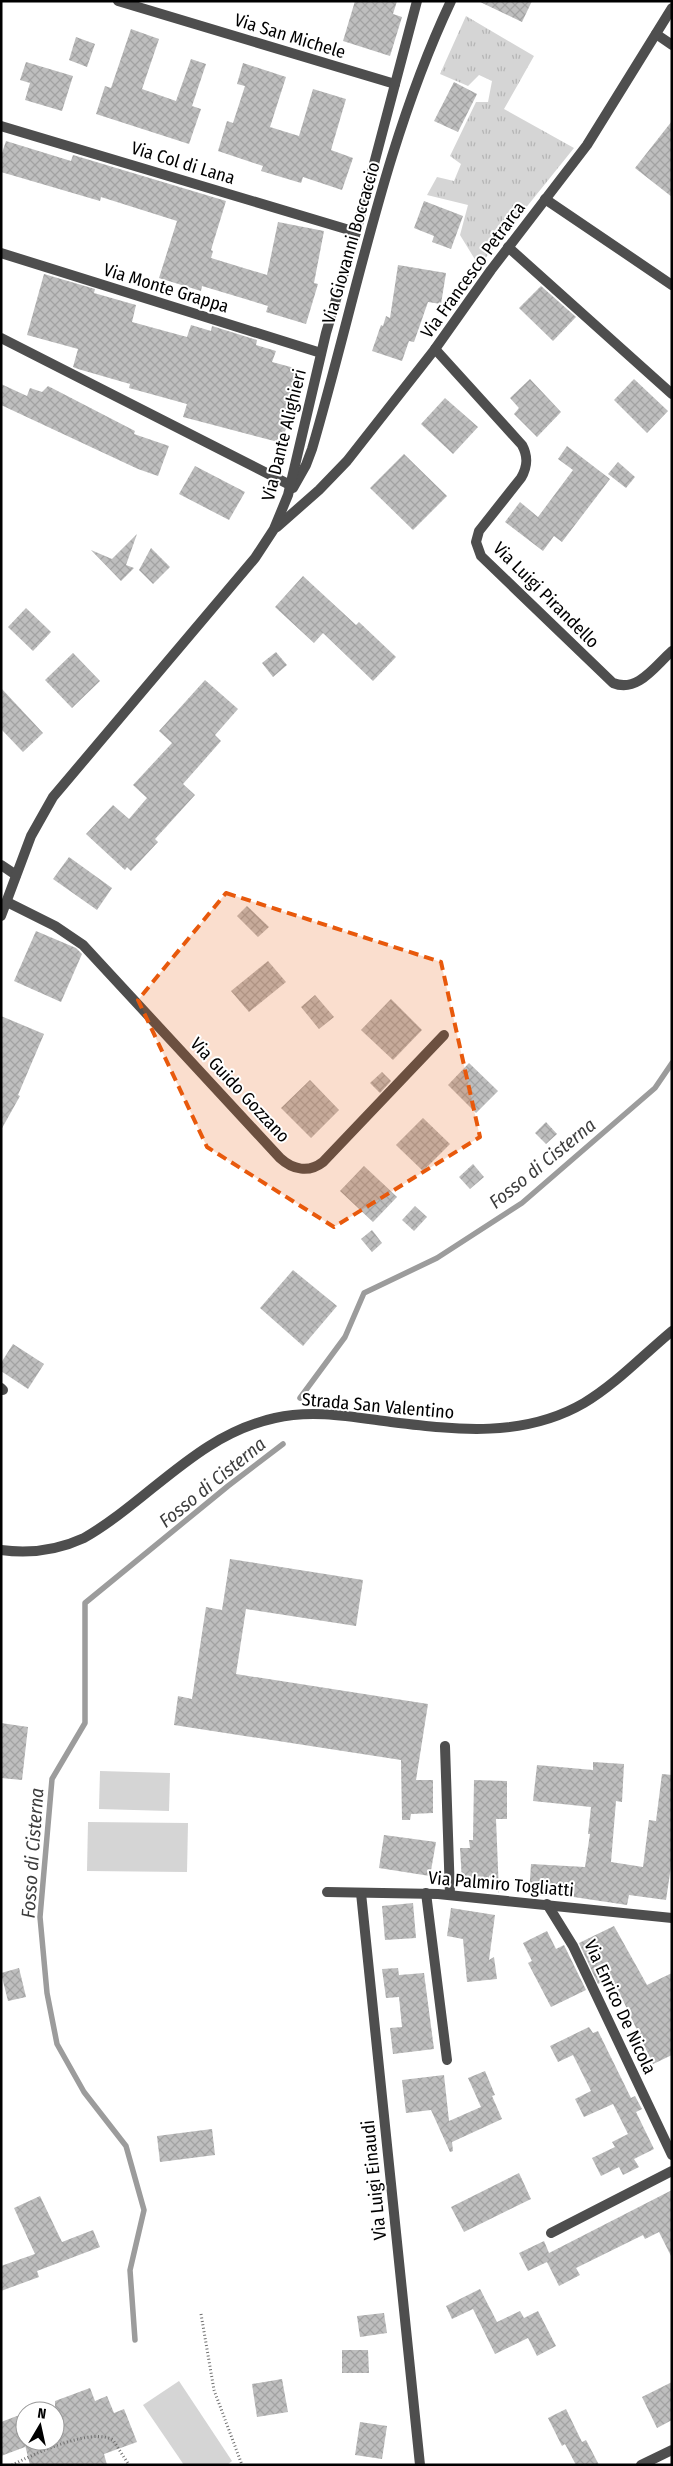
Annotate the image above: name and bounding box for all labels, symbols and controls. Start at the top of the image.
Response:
street label: Via San Michele [232,9,348,63]
street label: Via Col di Lana [128,137,238,189]
street label: Via Giovanni Boccaccio [317,160,385,326]
street label: Via Francesco Petrarca [416,197,530,343]
street label: Via Monte Grappa [101,258,232,318]
street label: Via Dante Alighieri [257,367,311,503]
street label: Via Luigi Pirandello [488,537,604,653]
street label: Via Guido Gozzano [186,1033,294,1147]
water label: Fosso di Cisterna [484,1113,600,1213]
street label: Strada San Valentino [301,1388,455,1424]
water label: Fosso di Cisterna [154,1432,270,1532]
water label: Fosso di Cisterna [16,1787,49,1919]
street label: Via Palmiro Togliatti [427,1867,575,1901]
street label: Via Enrico De Nicola [579,1936,661,2078]
street label: Via Luigi Einaudi [357,2119,391,2241]
north arrow [15,2401,65,2451]
text: N [36,2405,47,2423]

